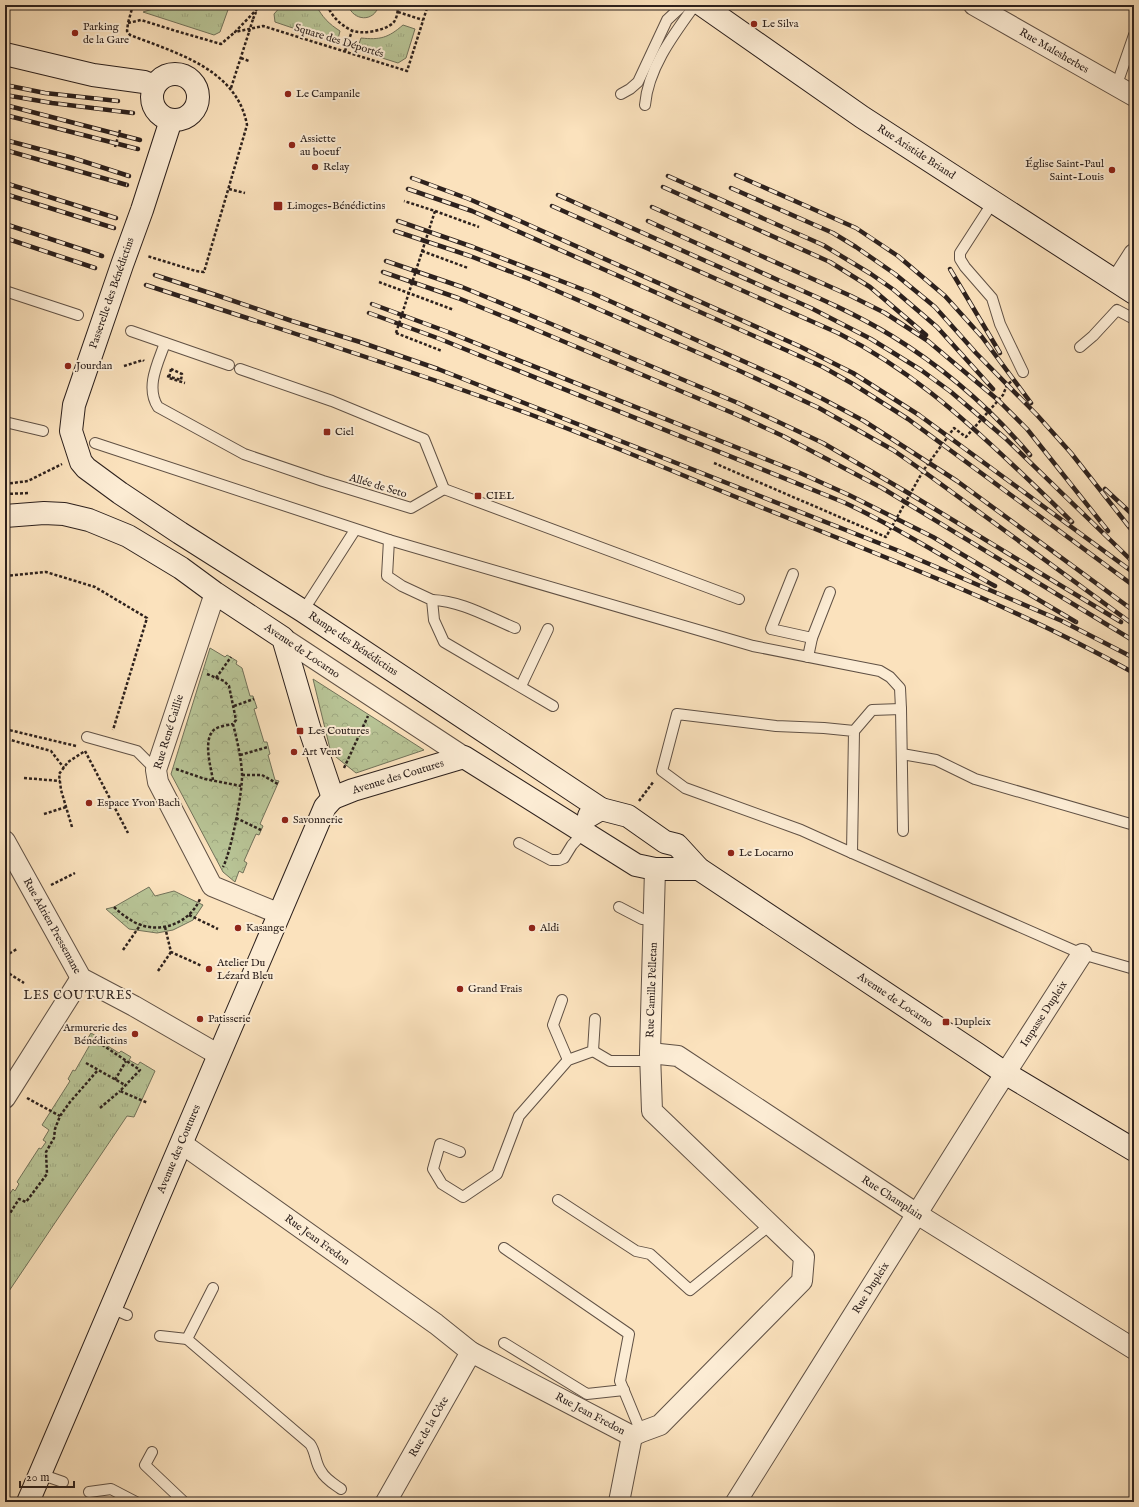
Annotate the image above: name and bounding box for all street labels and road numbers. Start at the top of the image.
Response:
street label: Square des Déportés [293,21,385,61]
street label: Rue Malesherbes [1017,25,1091,77]
street label: Rue Aristide Briand [874,121,958,183]
street label: Passerelle des Bénédictins [86,235,138,350]
street label: Allée de Seto [347,470,409,501]
street label: Rampe des Bénédictins [305,609,401,679]
street label: Avenue de Locarno [261,620,343,682]
street label: Rue René Caillie [151,693,187,771]
street label: Avenue des Coutures [350,756,446,798]
street label: Rue Adrien Pressemane [20,876,84,976]
street label: Rue Camille Pelletan [643,942,661,1038]
street label: Avenue de Locarno [854,969,936,1031]
street label: Impasse Dupleix [1017,978,1071,1050]
street label: Avenue des Coutures [154,1102,204,1196]
street label: Rue Champlain [858,1173,926,1223]
street label: Rue Jean Fredon [282,1212,352,1268]
street label: Rue Dupleix [850,1259,893,1316]
street label: Rue Jean Fredon [553,1390,628,1438]
street label: Rue de la Côte [406,1394,452,1460]

